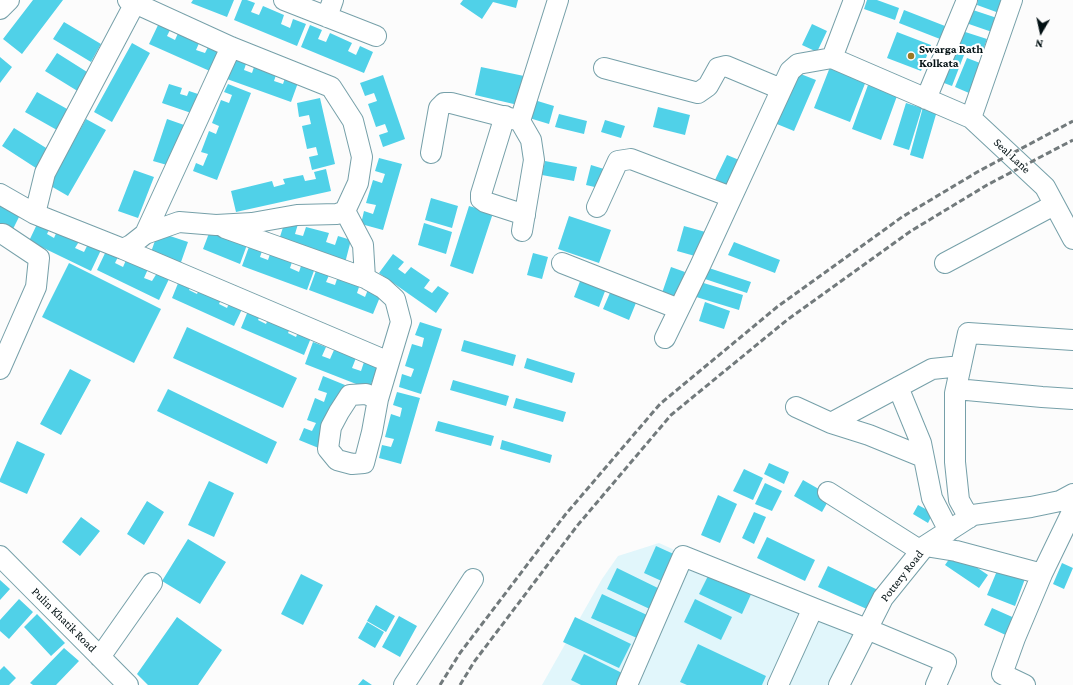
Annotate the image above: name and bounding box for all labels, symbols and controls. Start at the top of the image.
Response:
north arrow [1021,12,1061,52]
text: N [1034,37,1044,50]
place label: Swarga Rath Kolkata [919,42,983,70]
marker: Swarga Rath Kolkata [906,51,916,61]
street label: Seal Lane [991,135,1033,177]
street label: Pottery Road [877,547,927,605]
street label: Pulin Khatik Road [29,585,99,655]

